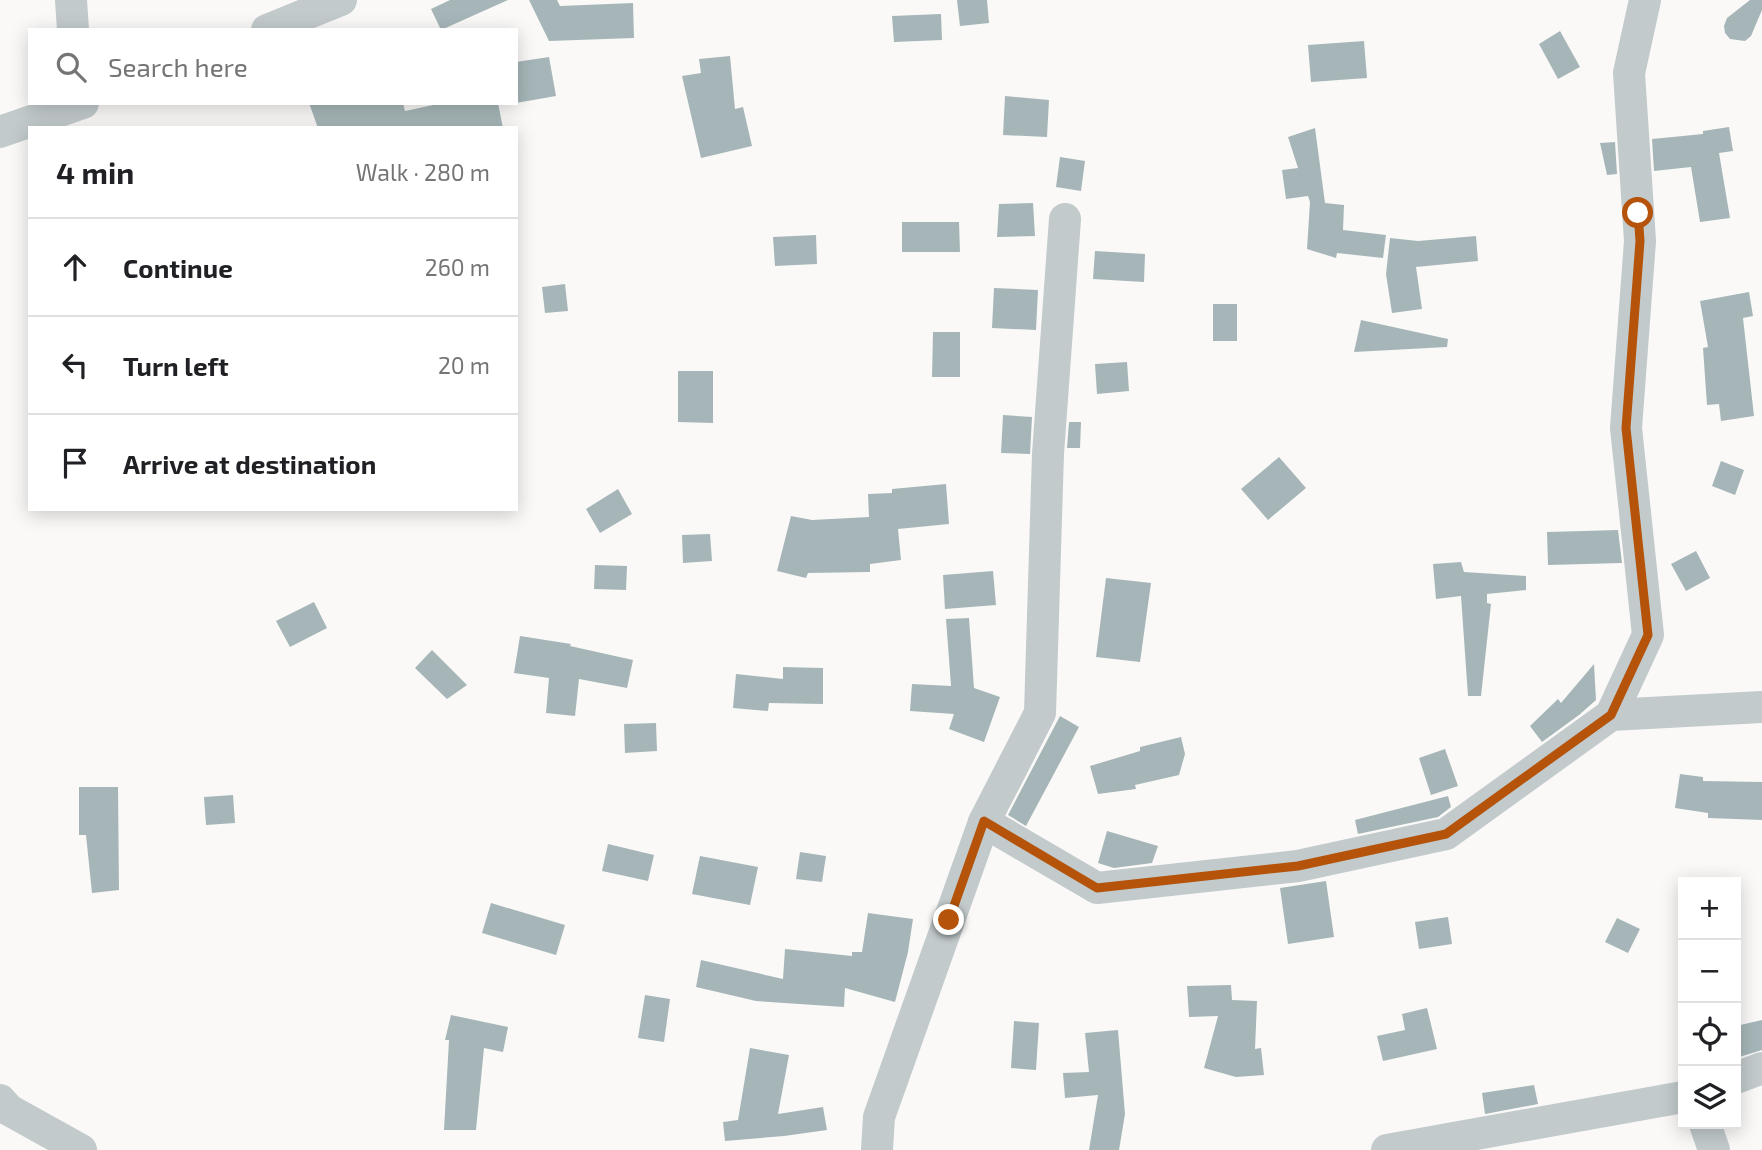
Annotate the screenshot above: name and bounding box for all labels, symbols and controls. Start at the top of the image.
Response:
search box [28,28,518,105]
icon: search [52,48,90,86]
text: Search here [108,51,248,82]
text: 4 min [56,154,134,190]
text: Walk · 280 m [356,158,490,186]
route start [1622,197,1653,228]
icon: ahead [56,248,94,286]
text: Continue [123,252,233,283]
text: 260 m [425,253,490,281]
icon: left [56,346,94,384]
text: Turn left [123,350,229,381]
text: 20 m [438,351,490,379]
icon: arrive [56,444,94,482]
text: Arrive at destination [123,448,376,479]
map controls [1678,877,1741,1129]
button: + [1678,877,1741,940]
route end [933,904,964,935]
button: − [1678,940,1741,1003]
button: locate [1678,1003,1741,1066]
button: layers [1678,1066,1741,1129]

